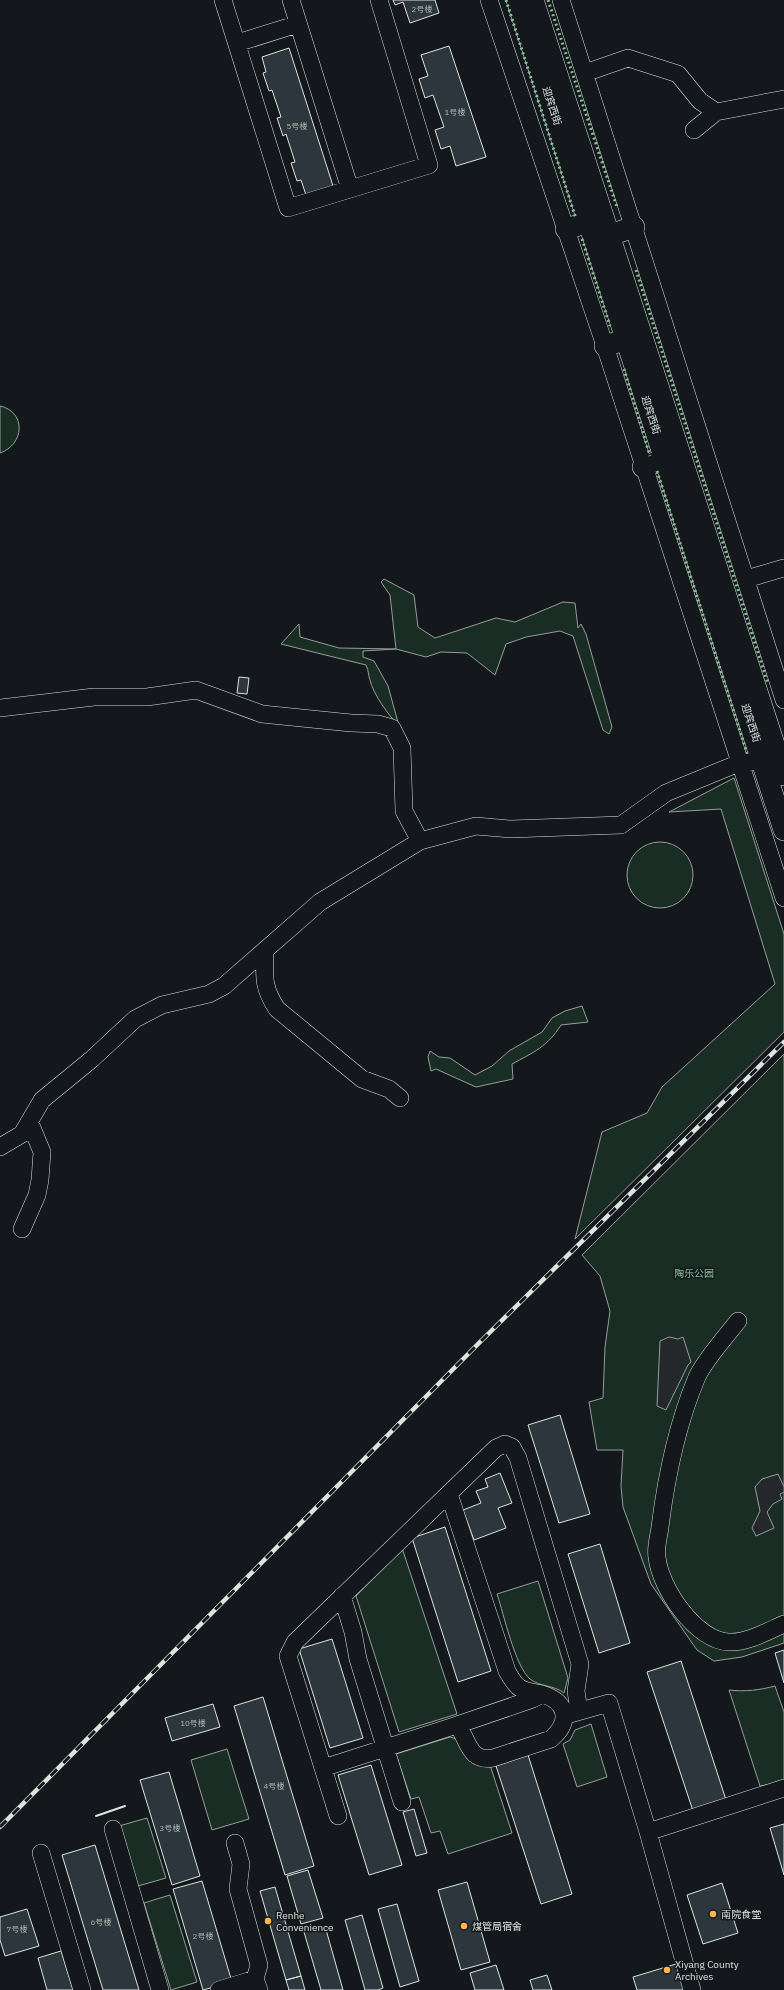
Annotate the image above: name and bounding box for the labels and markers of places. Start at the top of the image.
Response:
place label: 南院食堂 [721,1908,761,1921]
place label: Renhe Convenience [276,1909,334,1934]
marker: 南院食堂 [708,1909,718,1919]
marker: Renhe Convenience [263,1916,273,1926]
place label: 煤管局宿舍 [472,1920,522,1933]
marker: 煤管局宿舍 [459,1921,469,1931]
place label: Xiyang County Archives [675,1958,739,1983]
marker: Xiyang County Archives [662,1965,672,1975]

